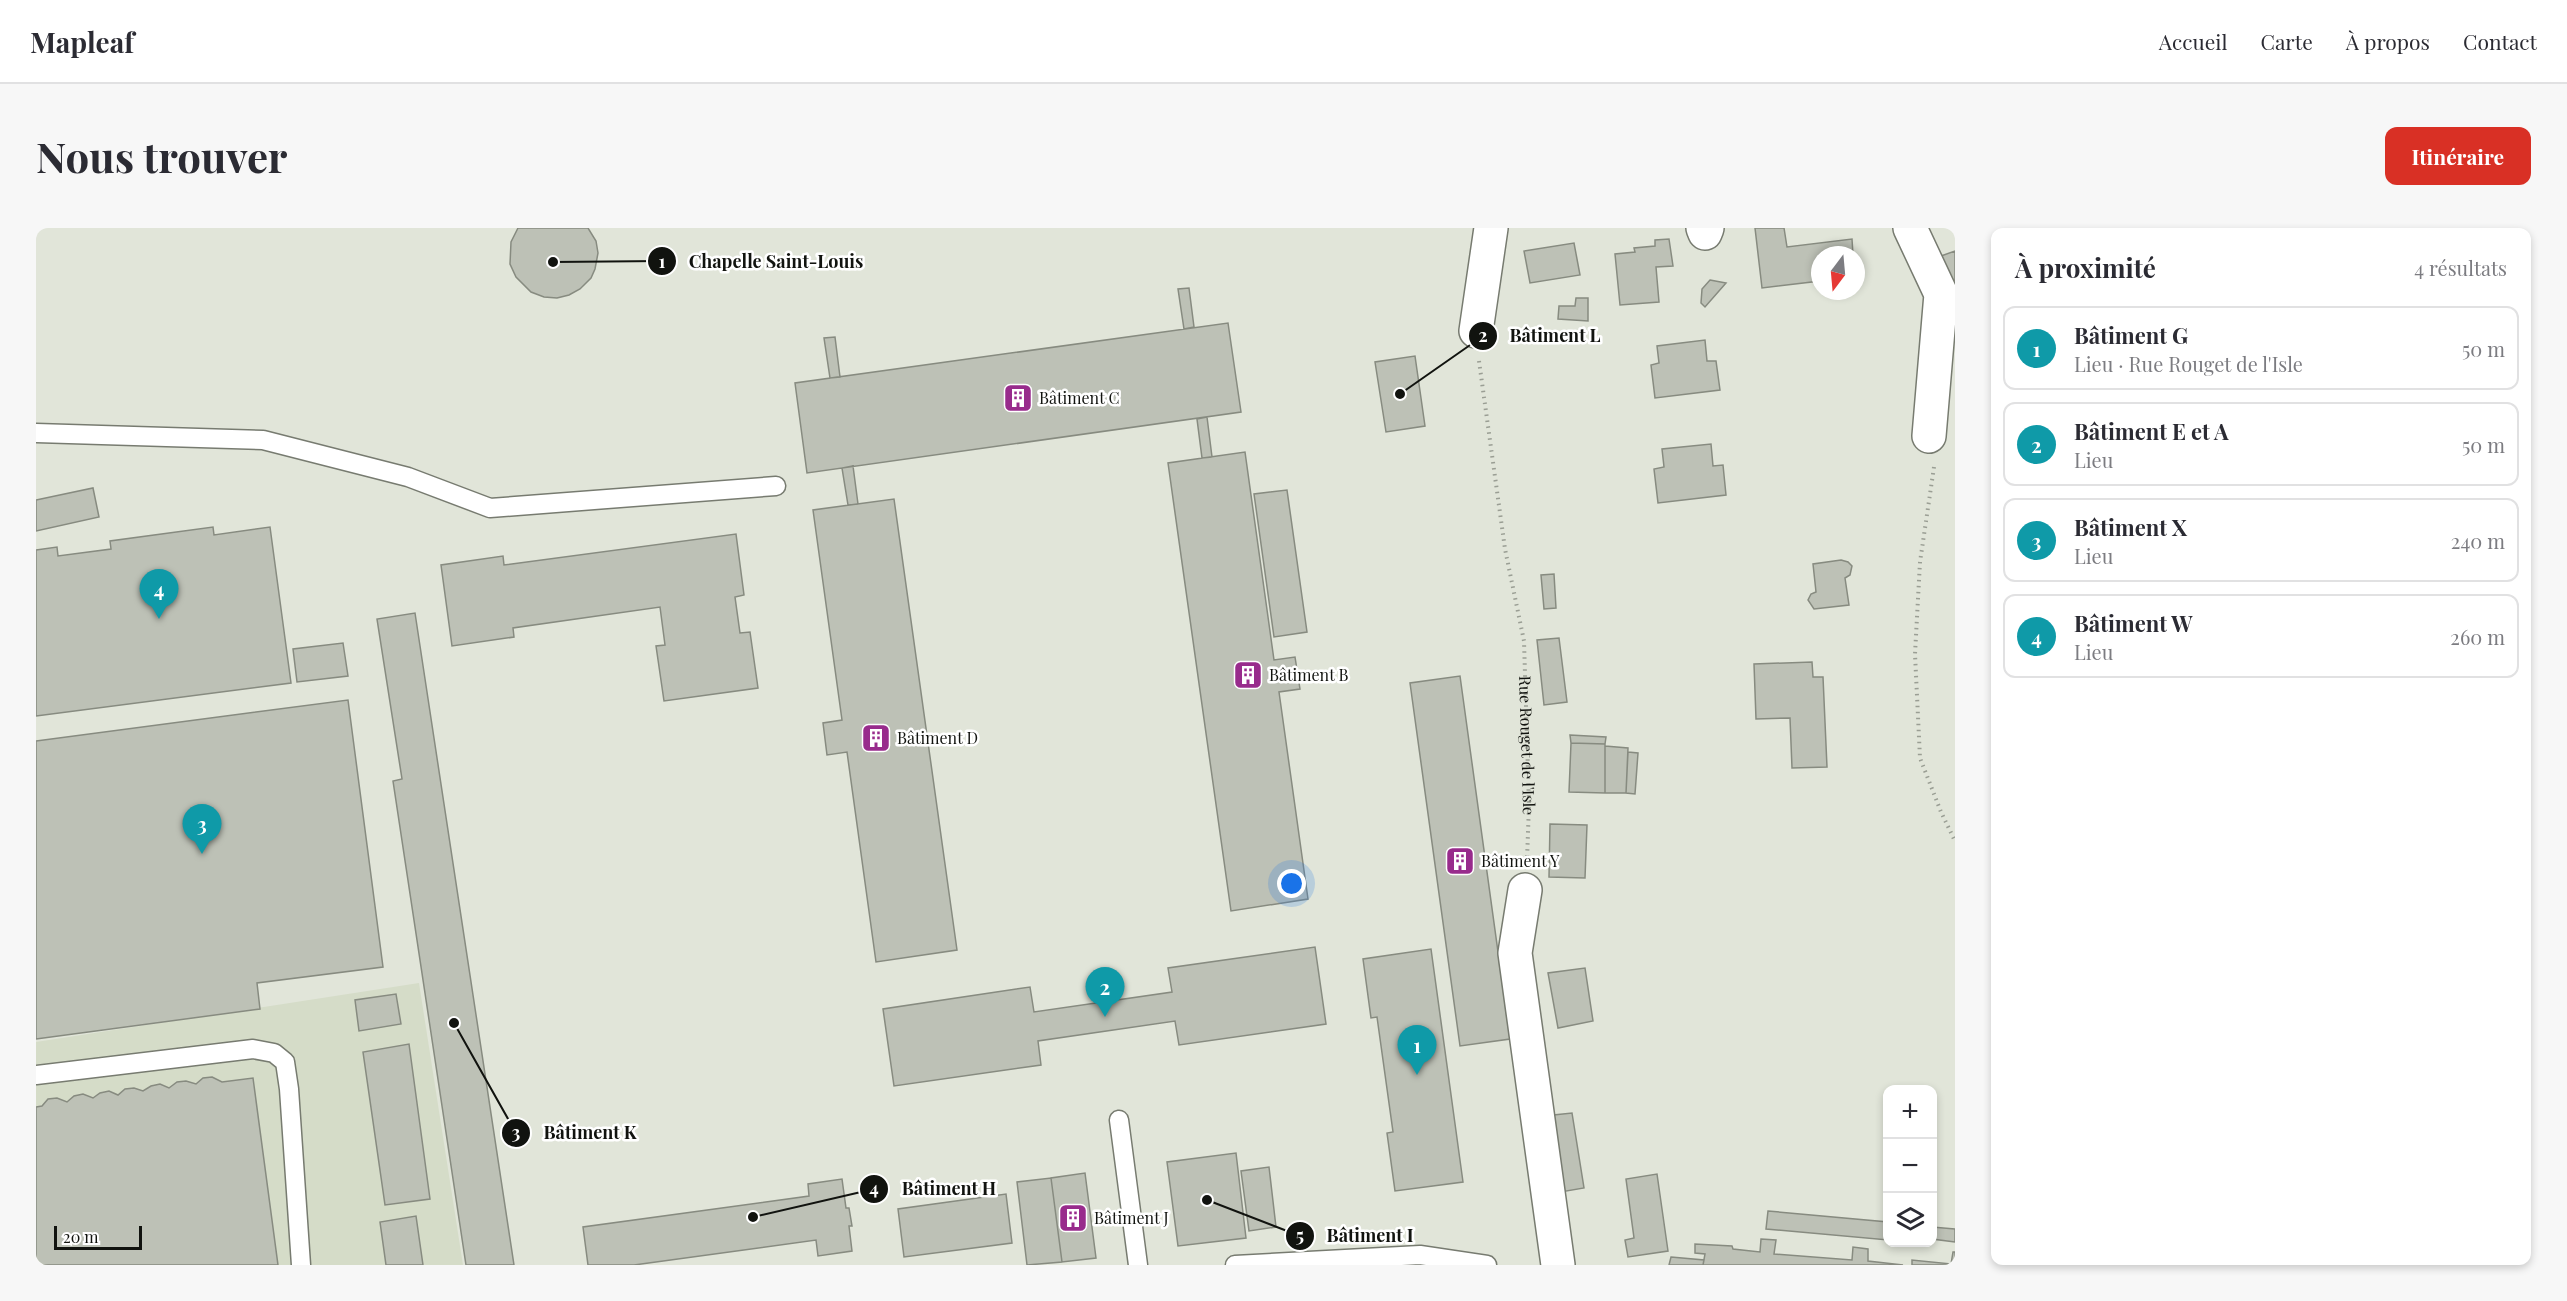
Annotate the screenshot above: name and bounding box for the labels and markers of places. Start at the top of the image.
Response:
callout: Chapelle Saint-Louis [647,243,875,279]
callout: Bâtiment L [1468,318,1613,354]
building icon: Bâtiment C [1002,382,1034,414]
place label: Bâtiment C [1039,387,1120,408]
pin: 4 [140,570,178,619]
building icon: Bâtiment B [1232,659,1264,691]
place label: Bâtiment B [1269,664,1349,685]
building icon: Bâtiment D [860,722,892,754]
place label: Bâtiment D [897,727,978,748]
pin: 3 [182,804,222,854]
building icon: Bâtiment Y [1444,845,1476,877]
place label: Bâtiment Y [1481,850,1560,871]
pin: 2 [1086,968,1124,1017]
pin: 1 [1398,1026,1436,1075]
callout: Bâtiment K [501,1115,648,1151]
callout: Bâtiment H [859,1171,1008,1207]
building icon: Bâtiment J [1057,1202,1089,1234]
place label: Bâtiment J [1094,1207,1169,1228]
callout: Bâtiment I [1285,1218,1426,1254]

